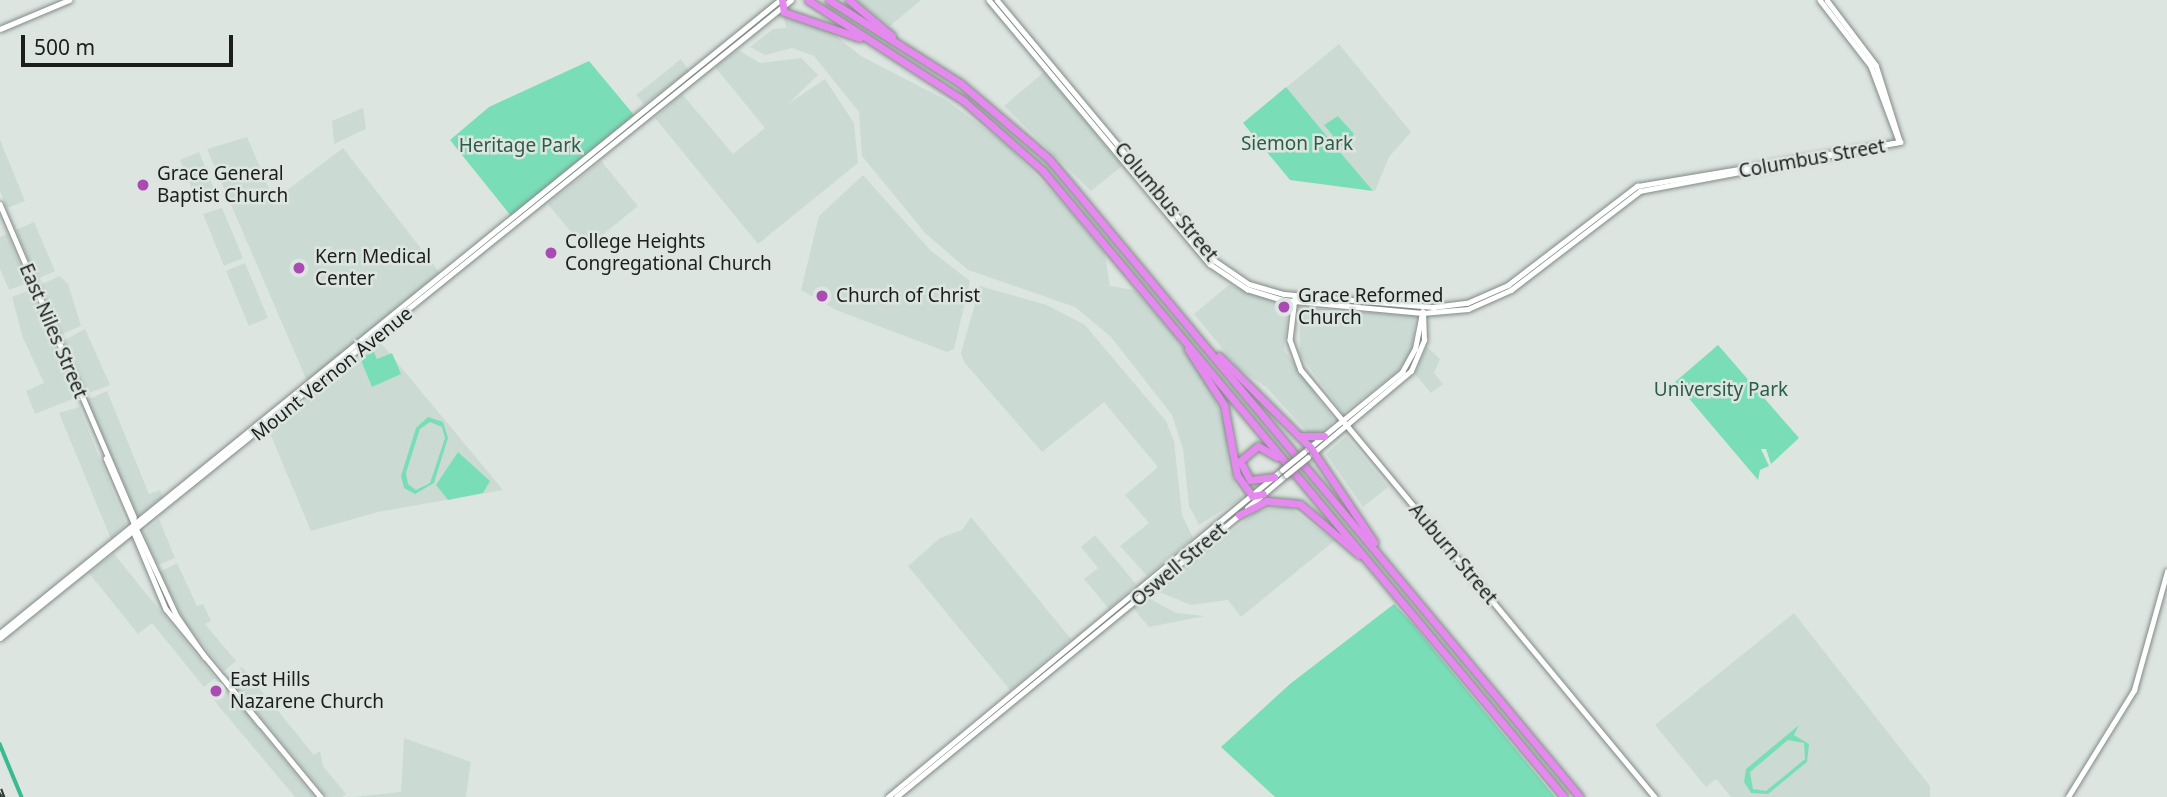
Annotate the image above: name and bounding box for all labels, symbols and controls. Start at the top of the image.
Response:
scale bar [24,21,236,65]
text: 500 m [34,33,95,61]
park label: Siemon Park [1241,133,1353,155]
park label: Heritage Park [459,135,581,157]
street label: Columbus Street [1737,135,1887,183]
street label: Columbus Street [1110,138,1222,266]
place label: Grace General Baptist Church [157,163,288,207]
marker: Grace General Baptist Church [135,177,151,193]
place label: College Heights Congregational Church [565,231,772,275]
marker: College Heights Congregational Church [543,245,559,261]
place label: Kern Medical Center [315,246,431,290]
marker: Kern Medical Center [289,258,309,278]
street label: East Niles Street [14,260,92,402]
place label: Church of Christ [836,285,980,307]
place label: Grace Reformed Church [1298,285,1443,329]
marker: Church of Christ [814,288,830,304]
marker: Grace Reformed Church [1276,299,1292,315]
street label: Mount Vernon Avenue [247,302,417,446]
park label: University Park [1654,379,1788,401]
street label: Auburn Street [1404,499,1502,609]
street label: Oswell Street [1127,519,1231,611]
place label: East Hills Nazarene Church [230,669,384,713]
marker: East Hills Nazarene Church [208,683,224,699]

